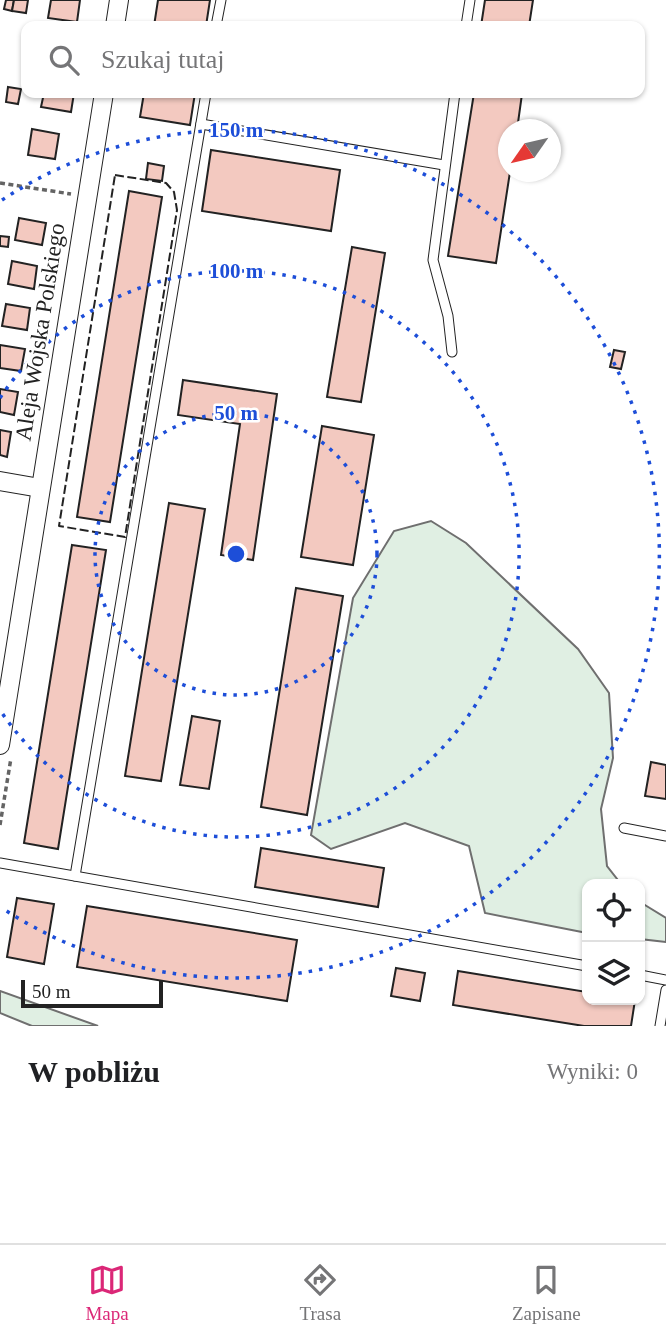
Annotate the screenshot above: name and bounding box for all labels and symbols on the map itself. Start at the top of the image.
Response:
text: 150 m [209,118,264,142]
north arrow [498,119,561,182]
street label: Aleja Wojska Polskiego [10,221,70,443]
text: 100 m [209,259,264,283]
text: 50 m [214,401,258,425]
centre of rings [224,542,248,566]
scale bar [21,977,163,1009]

